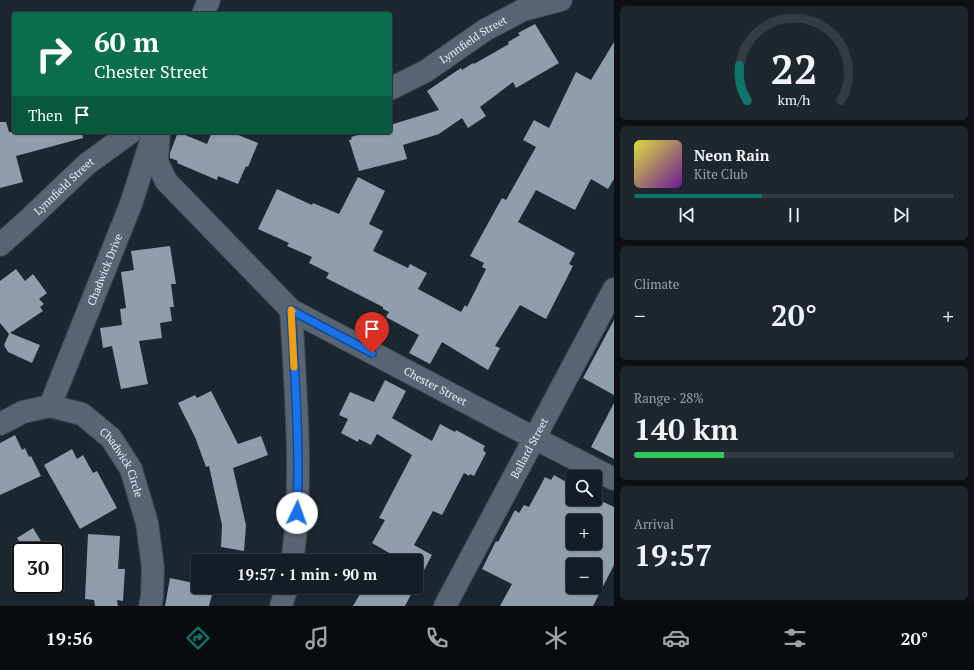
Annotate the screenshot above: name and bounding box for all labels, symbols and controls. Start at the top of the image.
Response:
street label: Lynnfield Street [437,13,509,67]
text: 60 m [94,23,159,60]
icon: right [28,28,80,80]
text: 22 [770,41,818,96]
text: Chester Street [94,59,208,83]
text: km/h [778,90,811,109]
icon: arrive [71,104,93,126]
text: Then [28,105,63,125]
text: Neon Rain [694,145,770,165]
street label: Lynnfield Street [31,154,97,218]
text: Kite Club [694,165,748,183]
icon: previous [676,204,698,226]
icon: pause [783,204,805,226]
icon: next [890,204,912,226]
street label: Chadwick Drive [84,231,126,308]
text: Climate [634,275,679,293]
text: 20° [771,295,817,335]
text: − [634,301,646,330]
text: + [942,301,954,330]
pin [355,312,389,353]
icon: arrive [361,318,383,340]
street label: Chester Street [401,364,470,409]
text: Range · 28% [634,389,704,407]
text: 140 km [634,409,738,449]
street label: Ballard Street [507,415,551,481]
street label: Chadwick Circle [97,425,146,499]
map controls [566,470,602,594]
button: search [566,470,602,506]
position arrow [276,492,318,534]
button: + [566,514,602,550]
text: Arrival [634,515,674,533]
text: 19:57 [634,535,712,575]
speed limit sign: 30 [12,542,64,594]
button: − [566,558,602,594]
text: 19:57 · 1 min · 90 m [237,564,377,584]
icon: directions [184,624,212,652]
icon: music [303,624,331,652]
icon: phone [423,624,451,652]
icon: climate [542,624,570,652]
icon: car [662,624,690,652]
icon: filters [781,624,809,652]
text: 19:56 [46,626,93,650]
text: 20° [900,626,928,650]

